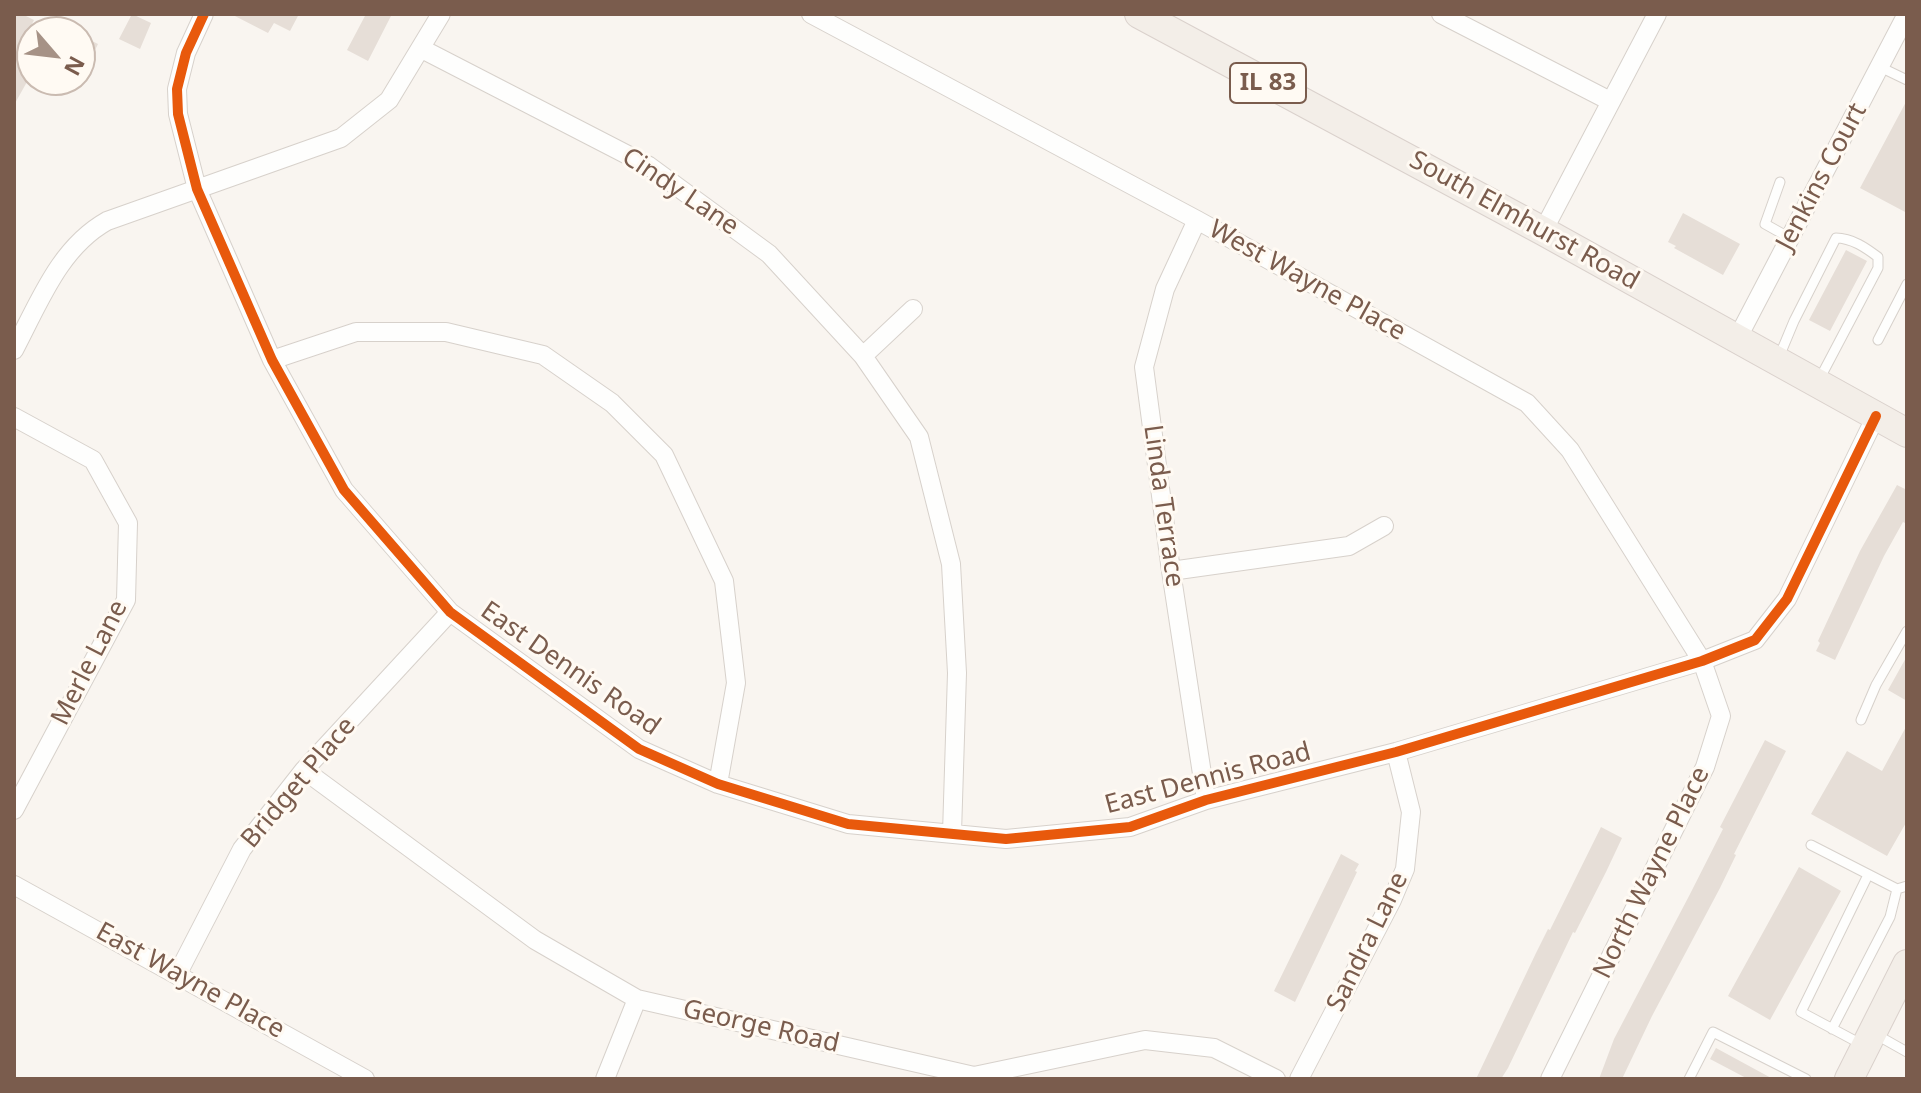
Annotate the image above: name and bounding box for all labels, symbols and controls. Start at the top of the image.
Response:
north arrow [16,16,96,96]
text: N [58,51,93,81]
road number: IL 83 [1230,63,1306,103]
street label: Jenkins Court [1770,98,1874,256]
street label: Cindy Lane [616,142,744,242]
street label: South Elmhurst Road [1404,145,1644,297]
street label: West Wayne Place [1203,214,1411,348]
street label: Linda Terrace [1136,423,1190,589]
street label: Merle Lane [45,595,135,731]
street label: East Dennis Road [474,595,666,743]
street label: Bridget Place [235,711,363,855]
street label: East Dennis Road [1102,737,1314,821]
street label: North Wayne Place [1587,762,1717,984]
street label: Sandra Lane [1321,867,1415,1017]
street label: East Wayne Place [90,916,290,1046]
street label: George Road [680,994,842,1060]

